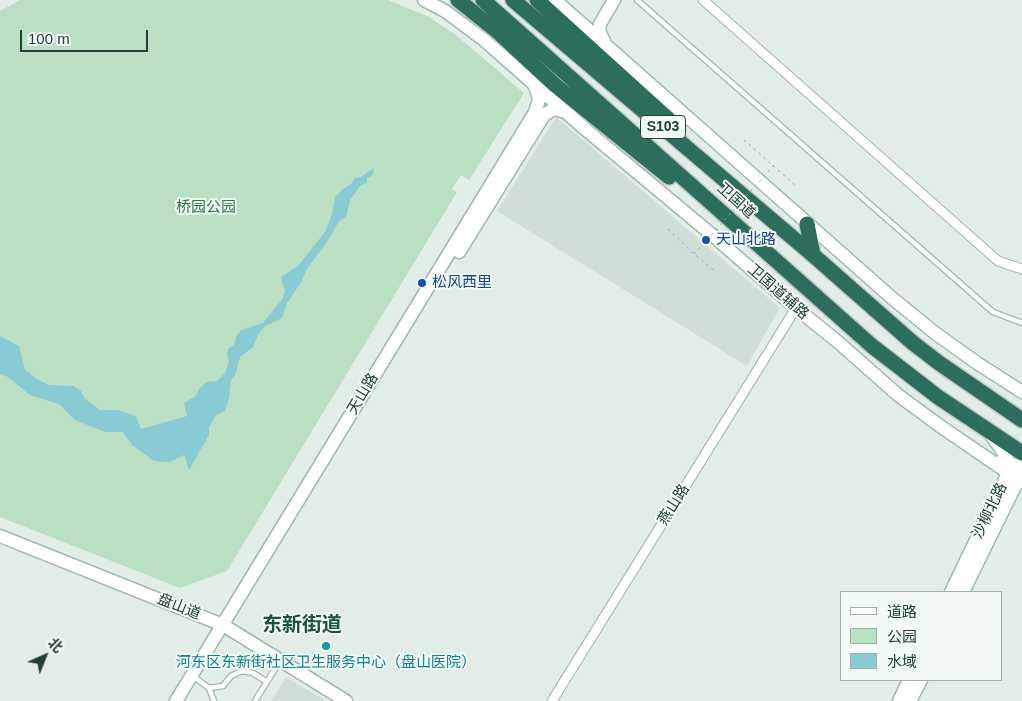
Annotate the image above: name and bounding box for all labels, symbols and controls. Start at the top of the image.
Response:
scale bar [22,20,150,52]
text: 100 m [28,30,70,47]
road number: S103 [640,115,686,138]
street label: 卫国道 [713,179,759,223]
park label: 桥园公园 [176,199,236,217]
place label: 天山北路 [716,231,776,249]
marker: 天山北路 [700,234,712,246]
street label: 卫国道辅路 [744,261,812,323]
place label: 松风西里 [432,274,492,292]
marker: 松风西里 [416,277,428,289]
street label: 天山路 [344,370,382,418]
street label: 沙柳北路 [969,480,1011,542]
street label: 燕山路 [654,481,694,529]
street label: 盘山道 [155,590,203,624]
legend [840,591,1002,681]
text: 道路 [887,603,917,620]
district label: 东新街道 [262,613,342,637]
text: 公园 [887,628,917,645]
north arrow [20,631,70,681]
text: 北 [45,635,66,656]
marker: 河东区东新街社区卫生服务中心（盘山医院） [320,640,332,652]
text: 水域 [887,653,917,670]
place label: 河东区东新街社区卫生服务中心（盘山医院） [176,654,476,672]

